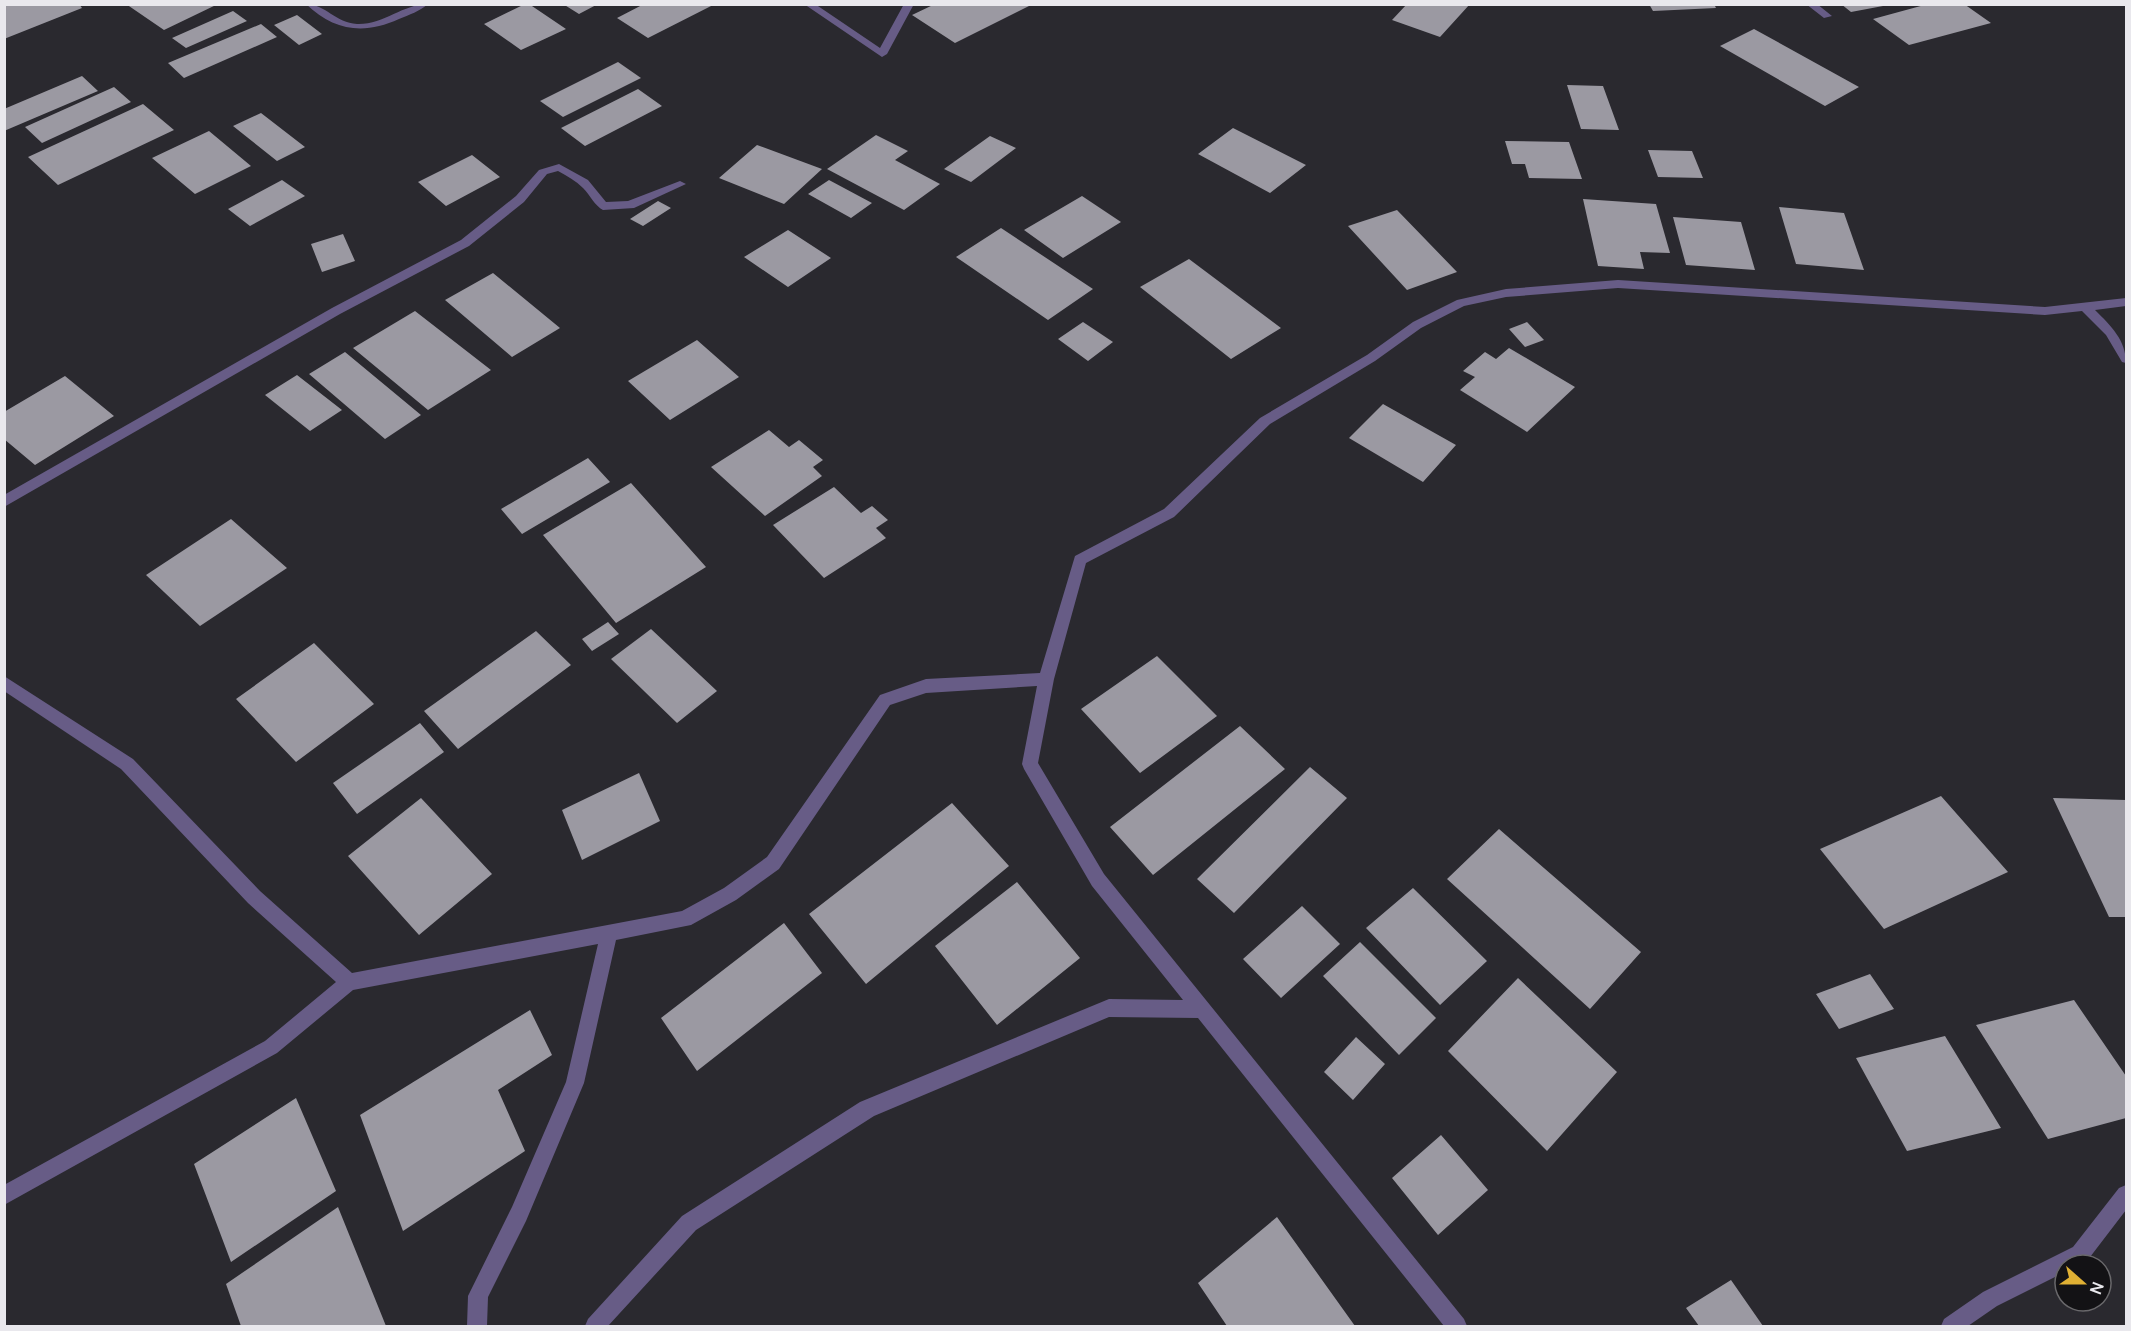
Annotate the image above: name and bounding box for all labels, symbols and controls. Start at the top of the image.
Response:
north arrow [2053,1253,2113,1313]
text: N [2085,1279,2109,1298]

